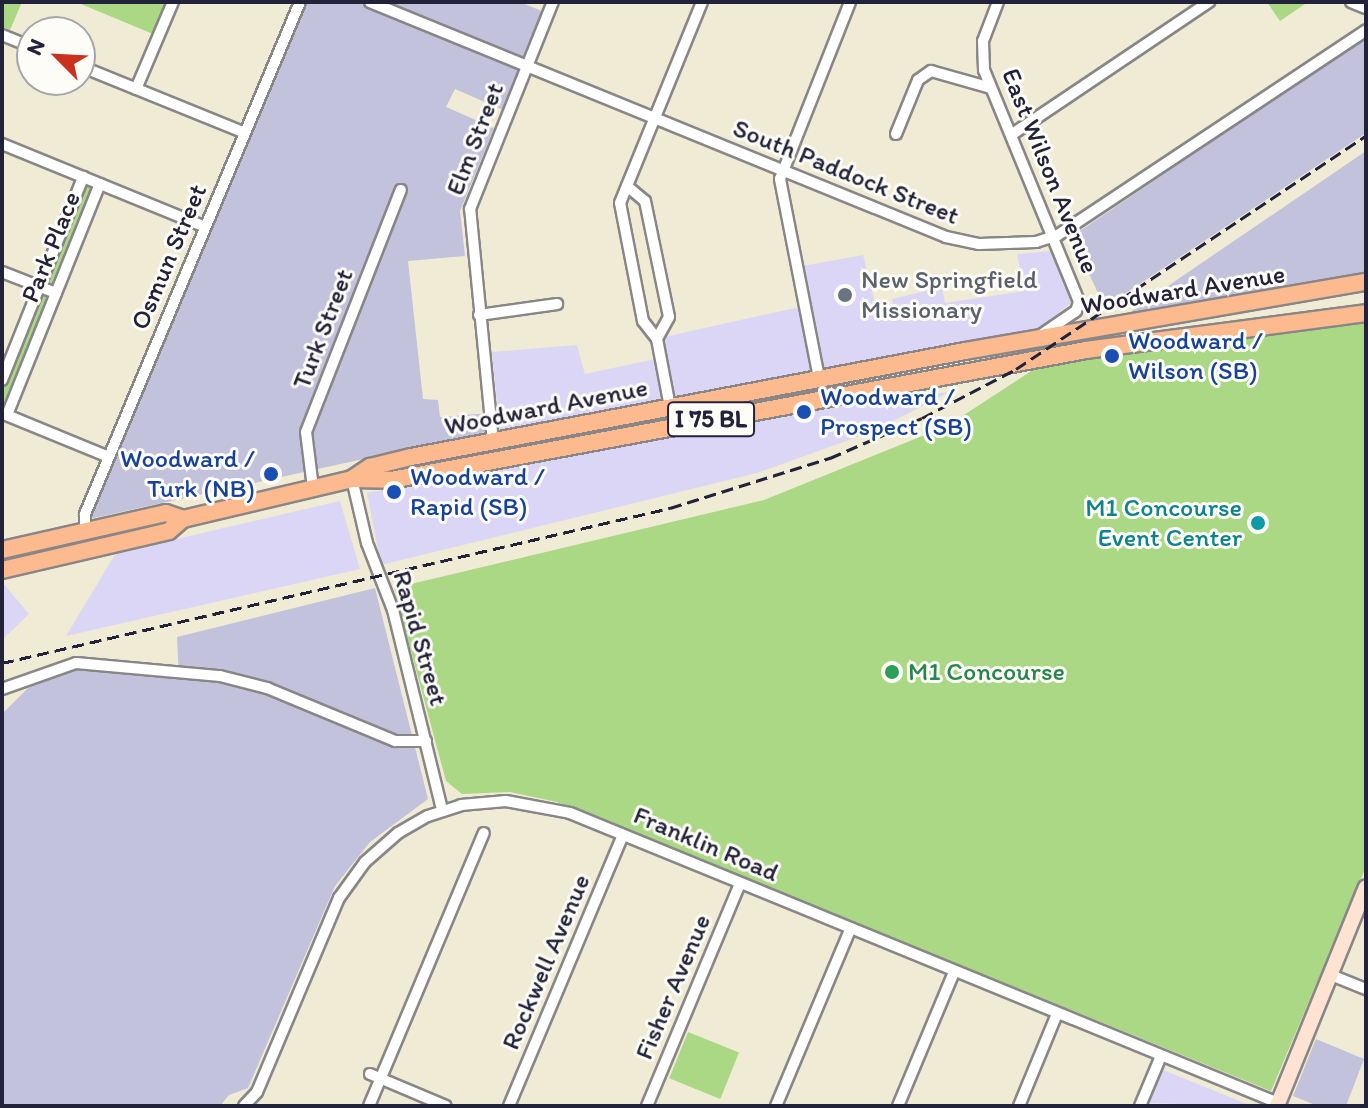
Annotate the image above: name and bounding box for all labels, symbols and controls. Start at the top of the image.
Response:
north arrow [16,16,96,96]
text: N [20,35,51,59]
street label: East Wilson Avenue [995,64,1105,278]
street label: Elm Street [439,79,511,199]
street label: South Paddock Street [729,113,963,231]
street label: Osmun Street [124,180,214,334]
street label: Park Place [15,187,87,307]
street label: Woodward Avenue [1079,259,1287,321]
place label: New Springfield Missionary [861,264,1038,326]
street label: Turk Street [286,265,360,393]
marker: New Springfield Missionary [836,286,854,304]
place label: Woodward / Wilson (SB) [1128,325,1263,386]
marker: Woodward / Wilson (SB) [1103,347,1121,365]
street label: Woodward Avenue [442,372,650,442]
place label: Woodward / Prospect (SB) [820,381,972,442]
road number: I 75 BL [667,399,755,439]
marker: Woodward / Prospect (SB) [795,403,813,421]
place label: Woodward / Turk (NB) [120,443,255,504]
place label: Woodward / Rapid (SB) [410,461,545,522]
marker: Woodward / Turk (NB) [262,465,280,483]
marker: Woodward / Rapid (SB) [385,483,403,501]
place label: M1 Concourse Event Center [1085,492,1242,554]
marker: M1 Concourse Event Center [1249,514,1267,532]
street label: Rapid Street [386,567,454,709]
place label: M1 Concourse [908,656,1065,688]
marker: M1 Concourse [883,663,901,681]
street label: Franklin Road [629,800,783,888]
street label: Rockwell Avenue [495,870,597,1054]
street label: Fisher Avenue [628,910,718,1064]

